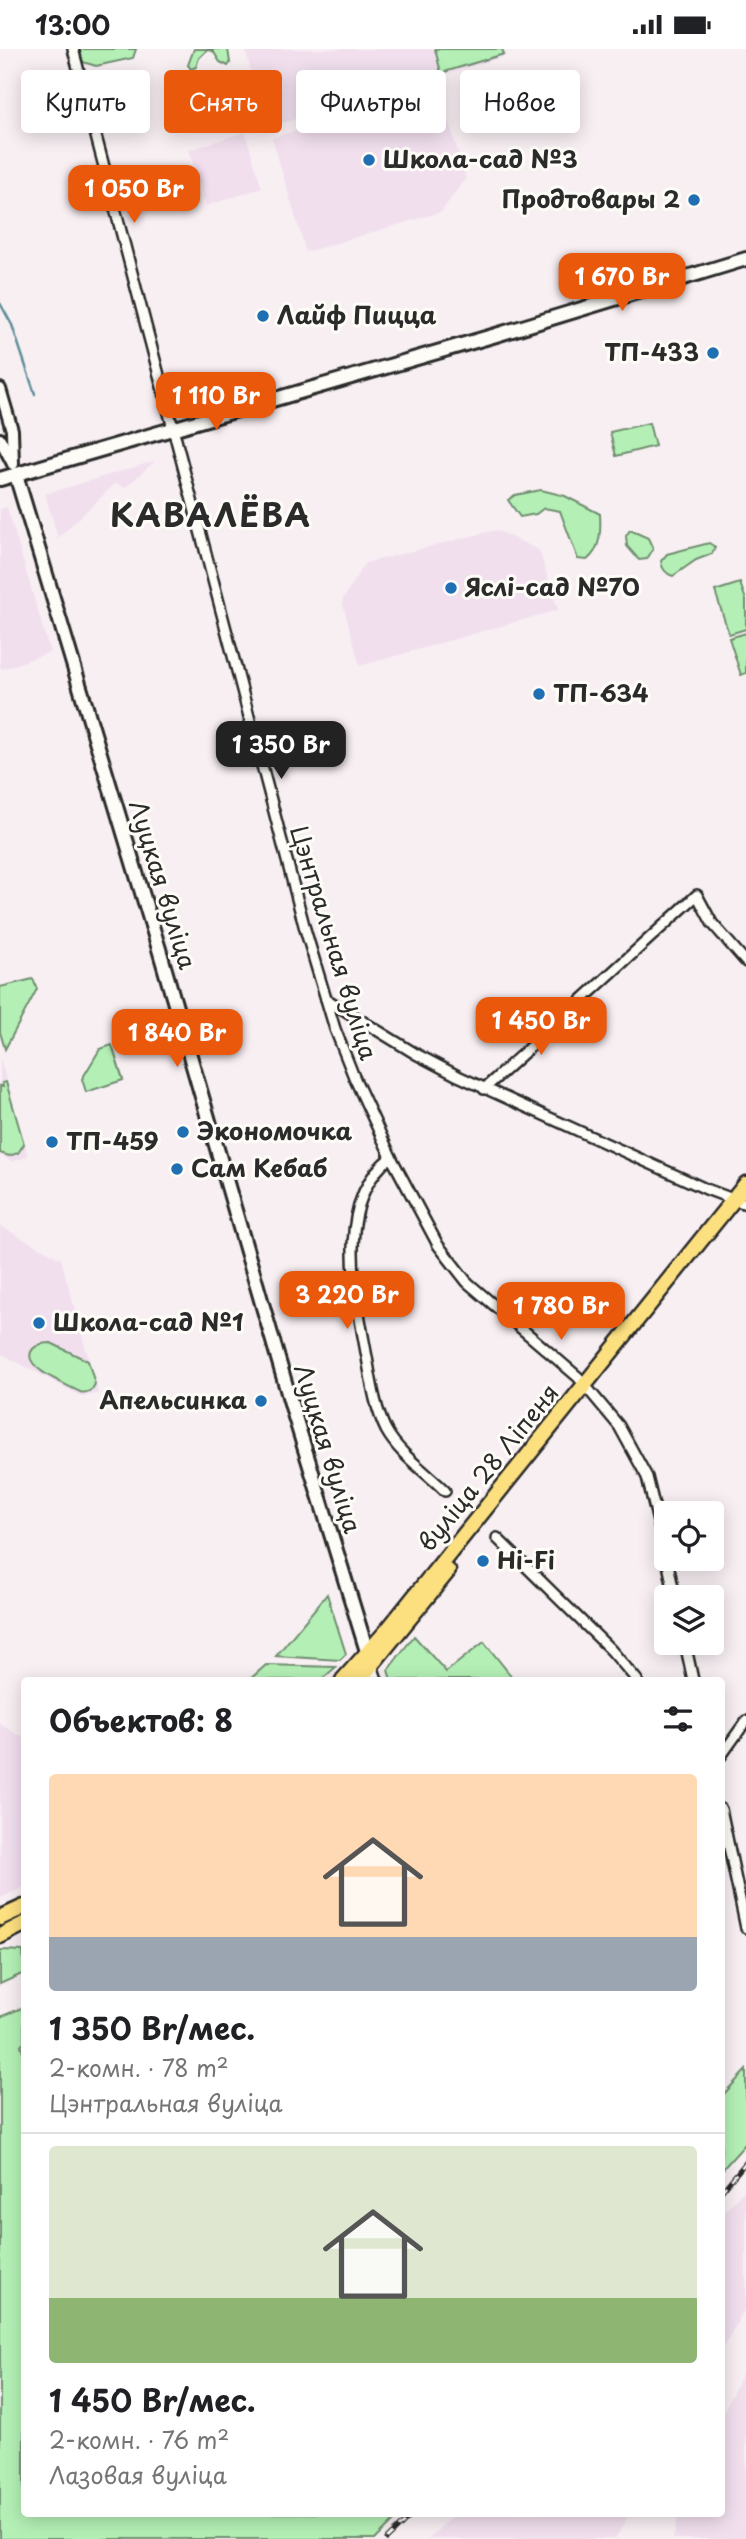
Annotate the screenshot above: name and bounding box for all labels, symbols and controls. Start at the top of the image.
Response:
text: 13:00 [35,5,110,44]
chip: Купить [21,70,150,133]
chip: Снять [164,70,282,133]
chip: Фильтры [296,70,446,133]
chip: Новое [460,70,580,133]
place label: Школа-сад №3 [383,140,578,176]
marker: Школа-сад №3 [361,152,377,168]
pin: 1 050 Br [62,165,206,225]
text: 1 050 Br [84,170,184,205]
place label: Продтовары 2 [502,180,680,216]
marker: Продтовары 2 [686,192,702,208]
pin: 1 670 Br [550,253,694,313]
text: 1 670 Br [575,258,669,293]
place label: Лайф Пицца [277,296,437,332]
marker: Лайф Пицца [255,308,271,324]
place label: ТП-433 [604,333,699,369]
marker: ТП-433 [705,345,721,361]
pin: 1 110 Br [144,373,288,432]
text: 1 110 Br [172,377,260,412]
district label: КАВАЛЁВА [110,490,312,538]
place label: Яслі-сад №70 [464,568,640,604]
marker: Яслі-сад №70 [443,580,459,596]
place label: ТП-634 [553,674,648,710]
marker: ТП-634 [531,686,547,702]
pin: 1 350 Br [209,721,353,781]
text: 1 350 Br [232,726,330,761]
street label: Луцкая вуліца [121,795,207,974]
street label: Цэнтральная вуліца [282,821,388,1065]
pin: 1 450 Br [469,997,613,1057]
text: 1 450 Br [492,1002,590,1037]
pin: 1 840 Br [105,1009,249,1069]
text: 1 840 Br [128,1014,226,1049]
place label: Экономочка [197,1112,353,1148]
place label: ТП-459 [66,1122,159,1158]
marker: Экономочка [175,1124,191,1140]
marker: ТП-459 [44,1134,60,1150]
place label: Сам Кебаб [191,1149,328,1185]
marker: Сам Кебаб [169,1161,185,1177]
pin: 3 220 Br [275,1271,419,1331]
text: 3 220 Br [295,1276,399,1311]
pin: 1 780 Br [489,1283,633,1342]
text: 1 780 Br [513,1287,609,1322]
place label: Школа-сад №1 [53,1303,243,1339]
marker: Школа-сад №1 [31,1315,47,1331]
street label: Луцкая вуліца [286,1359,372,1538]
street label: вуліца 28 Ліпеня [408,1375,566,1558]
place label: Апельсинка [100,1381,248,1417]
marker: Апельсинка [253,1393,269,1409]
map controls [654,1501,724,1655]
button: locate [654,1501,724,1571]
place label: Hi-Fi [497,1541,555,1577]
marker: Hi-Fi [475,1553,491,1569]
button: layers [654,1585,724,1655]
text: Объектов: 8 [49,1697,233,1742]
icon: filters [659,1700,697,1738]
icon: home [310,1819,436,1945]
text: 1 350 Br/мес. [49,2005,255,2050]
text: 2-комн. · 78 m² [49,2050,229,2085]
text: Цэнтральная вуліца [49,2085,283,2120]
icon: home [310,2191,436,2317]
text: 1 450 Br/мес. [49,2377,256,2422]
text: 2-комн. · 76 m² [49,2422,229,2457]
text: Лазовая вуліца [49,2457,227,2492]

